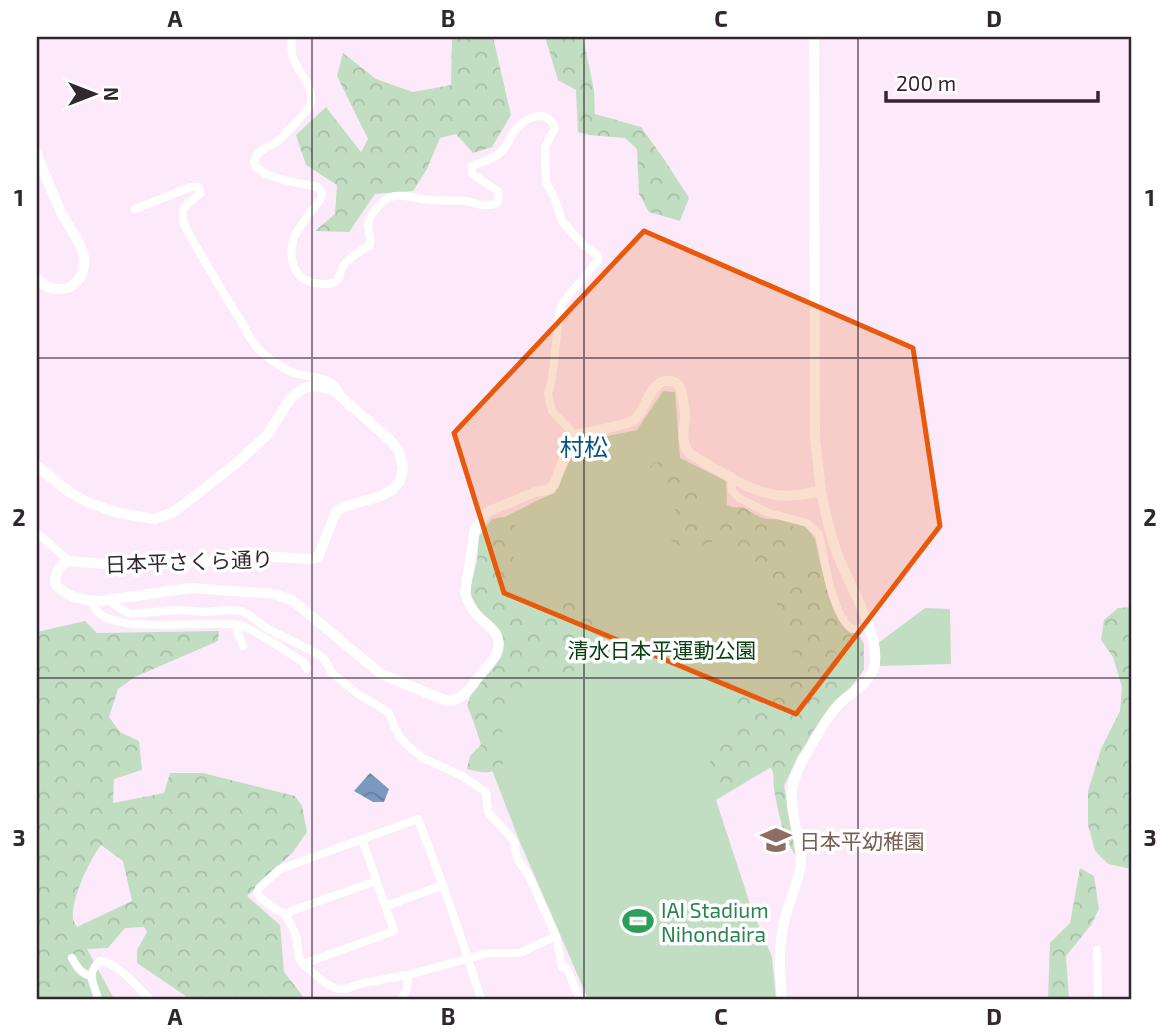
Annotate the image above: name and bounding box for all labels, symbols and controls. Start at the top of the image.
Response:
text: A [167,4,183,32]
text: B [441,4,455,32]
text: C [714,4,728,32]
text: D [986,4,1002,32]
north arrow [60,60,130,130]
scale bar [886,60,1097,104]
text: 200 m [896,70,956,95]
text: N [100,87,123,101]
text: 1 [14,183,24,211]
text: 1 [1145,183,1155,211]
district label: 村松 [560,432,608,461]
text: 2 [12,503,26,531]
text: 2 [1143,503,1157,531]
street label: 日本平さくら通り [105,546,273,576]
park label: 清水日本平運動公園 [568,637,757,662]
text: 3 [12,823,26,851]
school or university icon: 日本平幼稚園 [759,823,793,857]
text: 3 [1143,823,1157,851]
place label: 日本平幼稚園 [799,828,925,853]
place label: IAI Stadium Nihondaira [661,897,769,946]
sports icon: IAI Stadium Nihondaira [621,904,655,938]
text: A [167,1002,183,1030]
text: B [441,1002,455,1030]
text: C [714,1002,728,1030]
text: D [986,1002,1002,1030]

